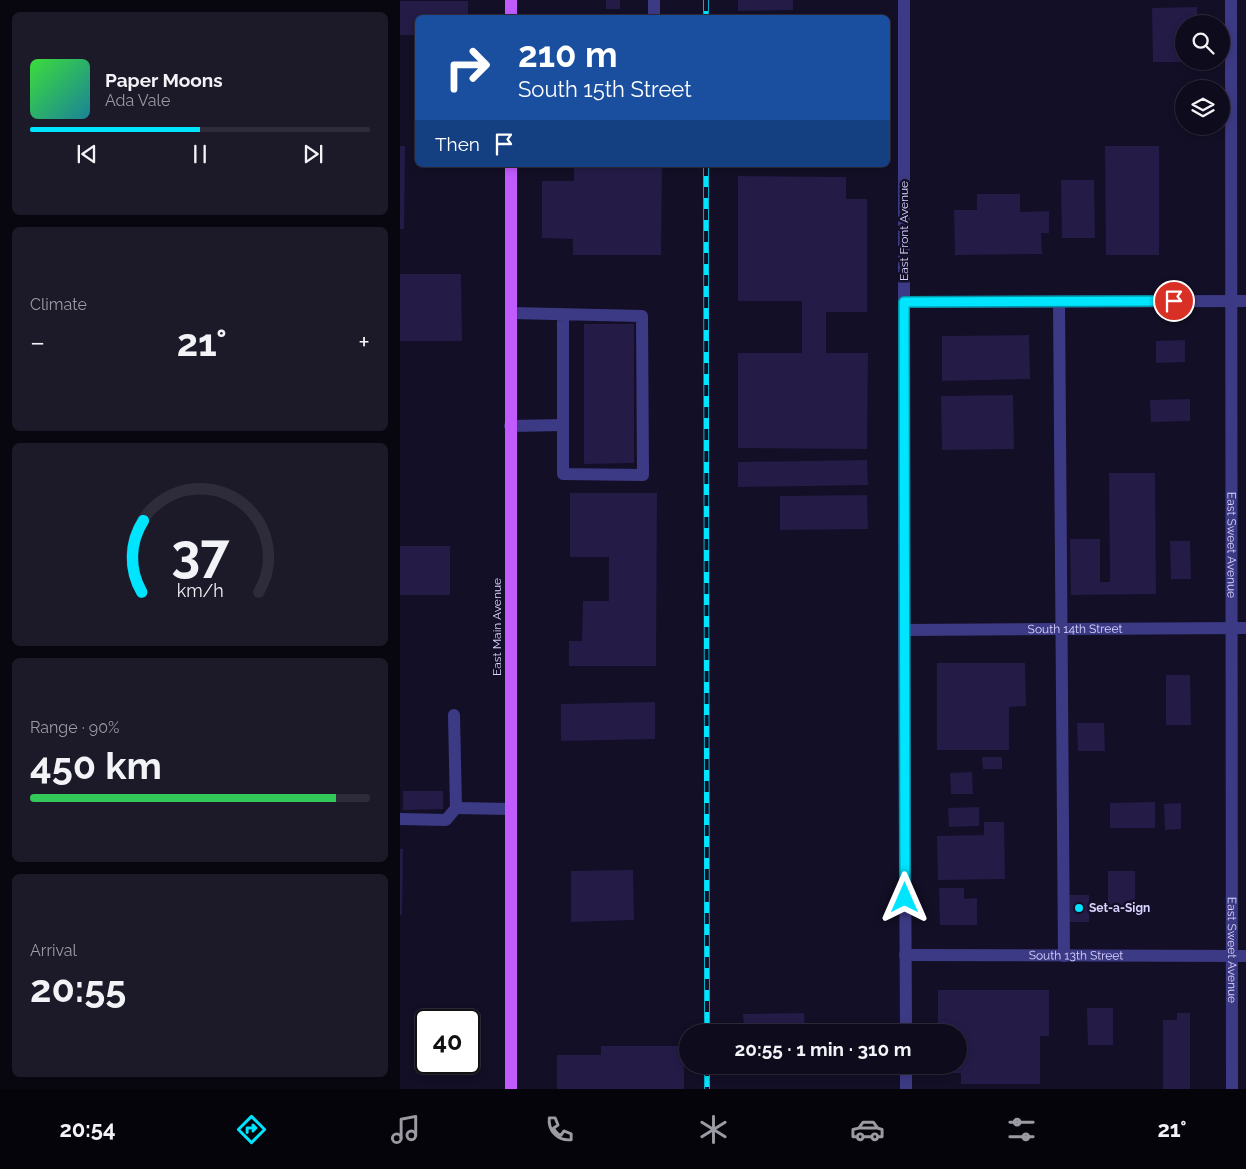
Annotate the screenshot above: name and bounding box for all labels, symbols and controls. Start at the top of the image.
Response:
map controls [1175,15,1230,135]
button: search [1175,15,1230,70]
text: 210 m [518,34,618,75]
icon: right [435,35,500,100]
text: Paper Moons [105,69,223,91]
text: South 15th Street [518,76,692,102]
button: layers [1175,80,1230,135]
text: Ada Vale [105,91,170,110]
icon: arrive [490,130,518,158]
text: Then [435,133,480,155]
icon: previous [73,140,101,168]
icon: pause [186,140,214,168]
icon: next [299,140,327,168]
street label: East Front Avenue [897,181,911,281]
pin [1153,280,1195,322]
icon: arrive [1160,287,1188,315]
text: Climate [30,295,87,314]
text: 21° [177,320,227,365]
text: − [30,326,45,359]
text: + [358,326,370,359]
street label: East Sweet Avenue [1224,492,1239,598]
text: 37 [171,522,230,583]
street label: East Main Avenue [490,578,504,676]
text: km/h [176,580,224,601]
street label: South 14th Street [1028,622,1122,636]
text: Range · 90% [30,718,119,737]
text: 450 km [30,743,162,788]
position arrow [878,871,930,923]
street label: East Sweet Avenue [1225,897,1239,1003]
place label: Set-a-Sign [1089,901,1150,915]
marker: Set-a-Sign [1073,902,1085,914]
text: Arrival [30,941,77,960]
street label: South 13th Street [1029,948,1123,963]
text: 20:55 [30,966,126,1011]
speed limit sign: 40 [415,1009,480,1074]
text: 20:55 · 1 min · 310 m [735,1038,911,1060]
icon: directions [234,1112,269,1147]
icon: music [388,1112,423,1147]
icon: phone [542,1112,577,1147]
icon: climate [696,1112,731,1147]
icon: car [850,1112,885,1147]
icon: filters [1004,1112,1039,1147]
text: 20:54 [59,1116,116,1142]
text: 21° [1157,1116,1186,1142]

